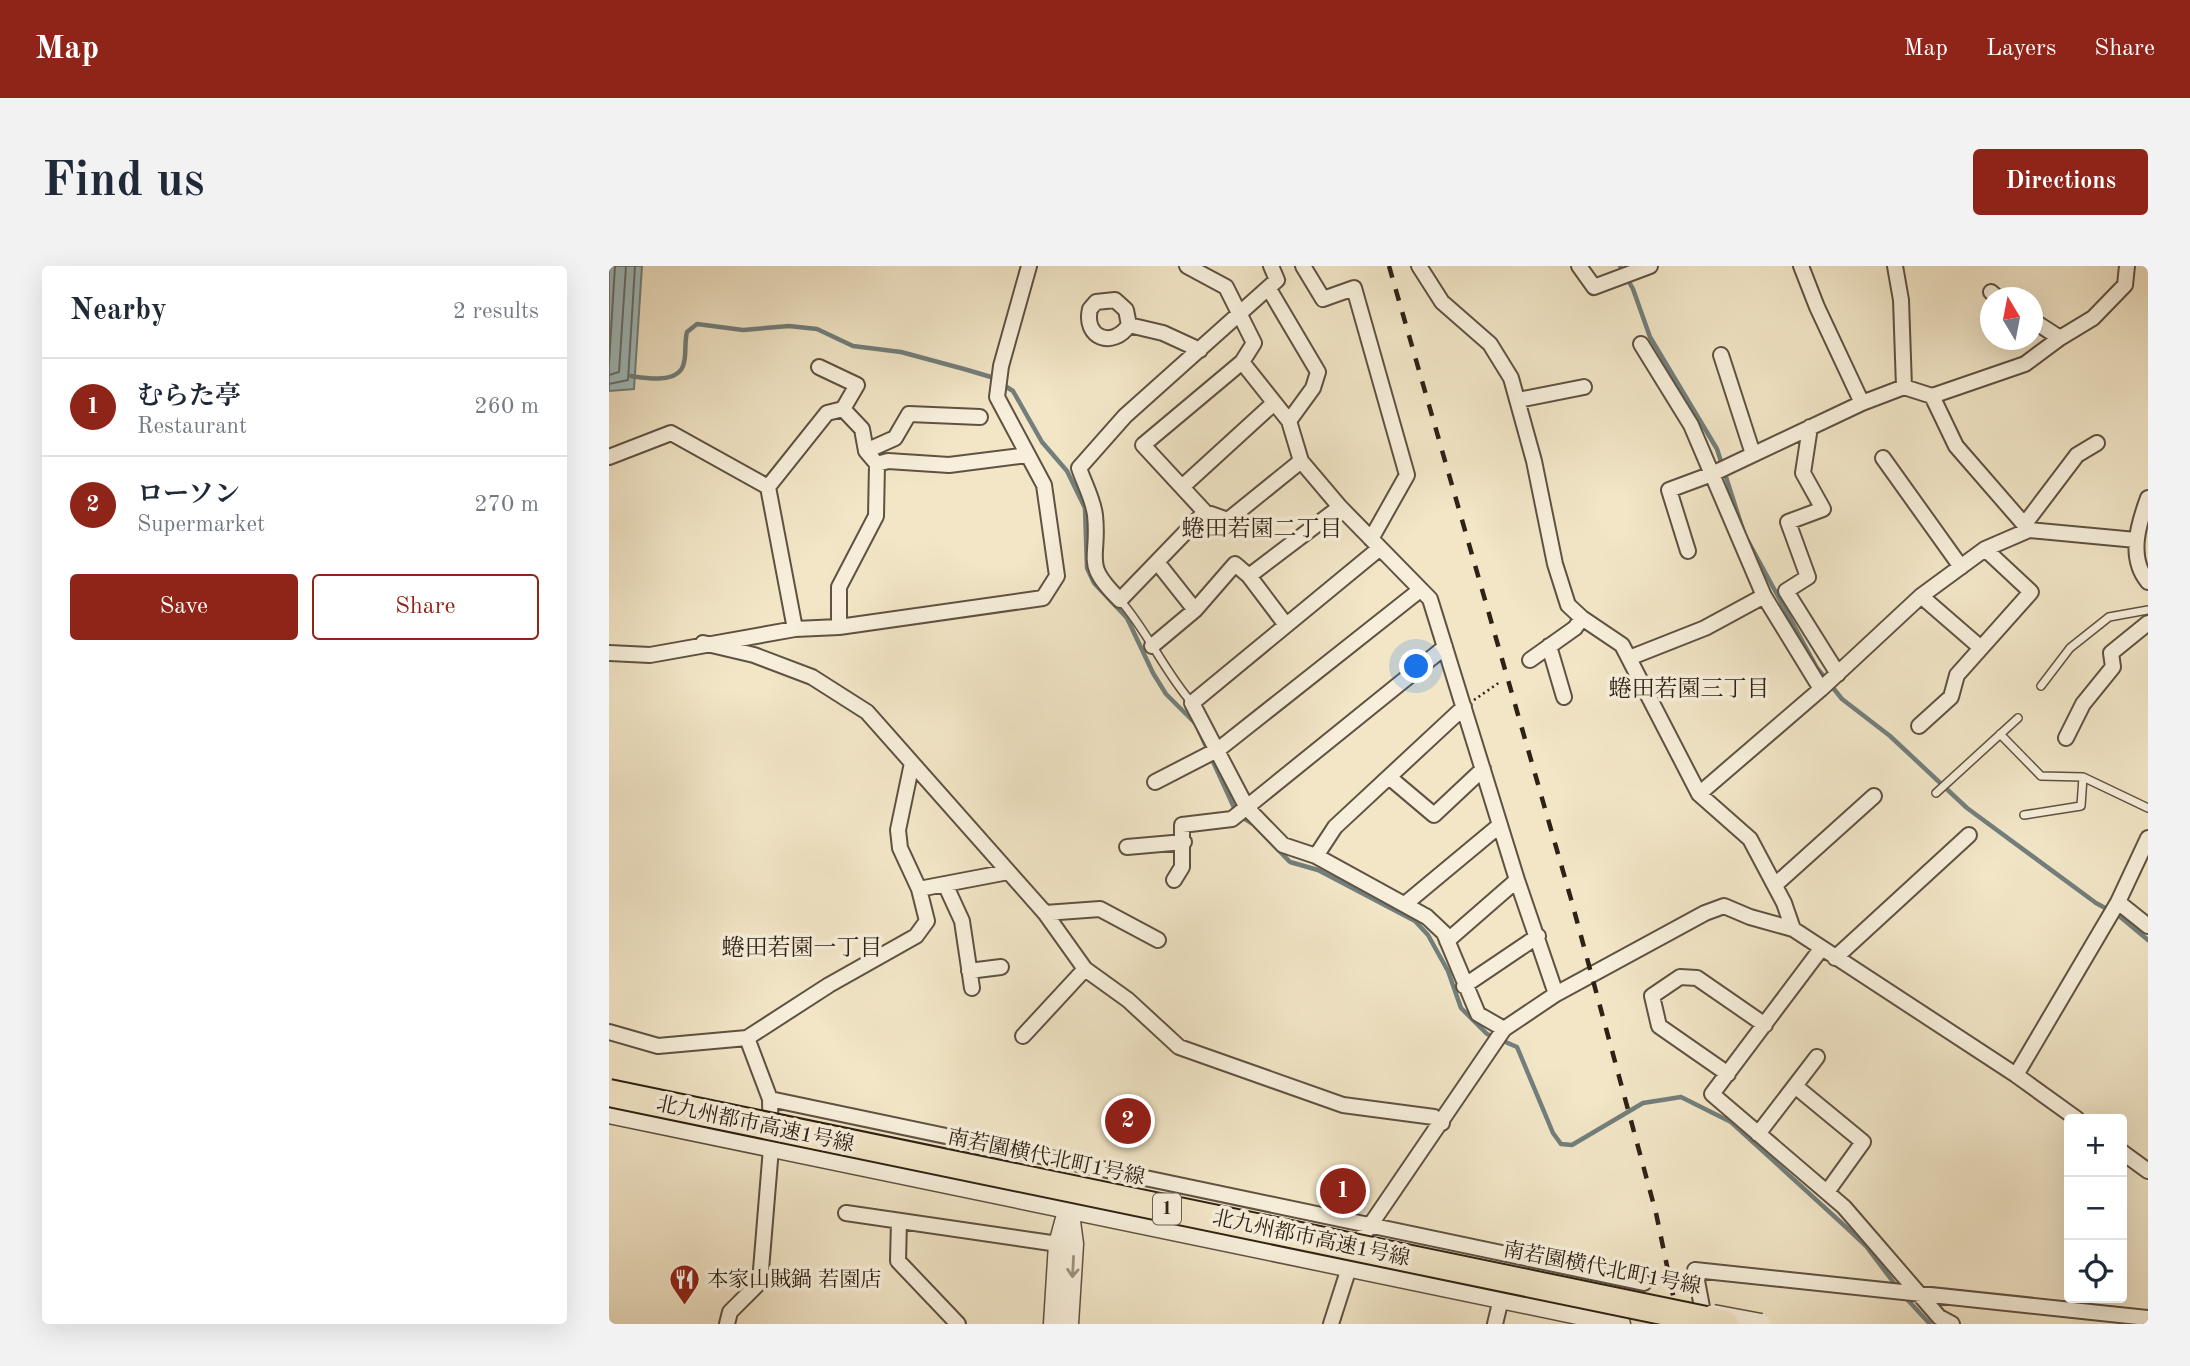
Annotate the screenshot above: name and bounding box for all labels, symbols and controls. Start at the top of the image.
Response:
text: Map [35,33,99,66]
text: Map [1904,37,1948,61]
text: Layers [1986,37,2056,61]
text: Share [2094,37,2155,61]
button: Directions [1973,149,2148,215]
text: Find us [42,158,205,207]
north arrow [1980,287,2043,350]
text: Nearby [70,296,167,326]
text: 2 results [453,300,539,323]
text: むらた亭 [137,384,241,410]
text: 1 [86,395,100,418]
text: 260 m [474,395,539,418]
text: Restaurant [137,415,247,438]
text: ローソン [137,482,240,508]
text: 2 [86,493,100,516]
text: 270 m [474,493,539,516]
text: Supermarket [137,513,265,536]
district label: 蜷田若園二丁目 [1182,516,1343,541]
button: Save [70,574,298,640]
button: Share [312,574,539,640]
your location [1399,649,1433,683]
district label: 蜷田若園三丁目 [1609,676,1770,701]
district label: 蜷田若園一丁目 [722,935,883,960]
street label: 北九州都市高速1号線 [654,1092,856,1156]
pin: 2 [1105,1095,1151,1147]
map controls [2064,1114,2127,1303]
button: + [2064,1114,2127,1177]
street label: 南若園横代北町1号線 [945,1125,1147,1189]
pin: 1 [1320,1165,1366,1217]
button: − [2064,1177,2127,1240]
road number: 1 [1153,1194,1181,1225]
street label: 北九州都市高速1号線 [1210,1206,1412,1270]
street label: 南若園横代北町1号線 [1501,1238,1703,1299]
button: locate [2064,1240,2127,1303]
one-way arrow [1066,1255,1079,1278]
restaurant icon: 本家山賊鍋 若園店 [667,1263,701,1307]
place label: 本家山賊鍋 若園店 [707,1268,881,1291]

